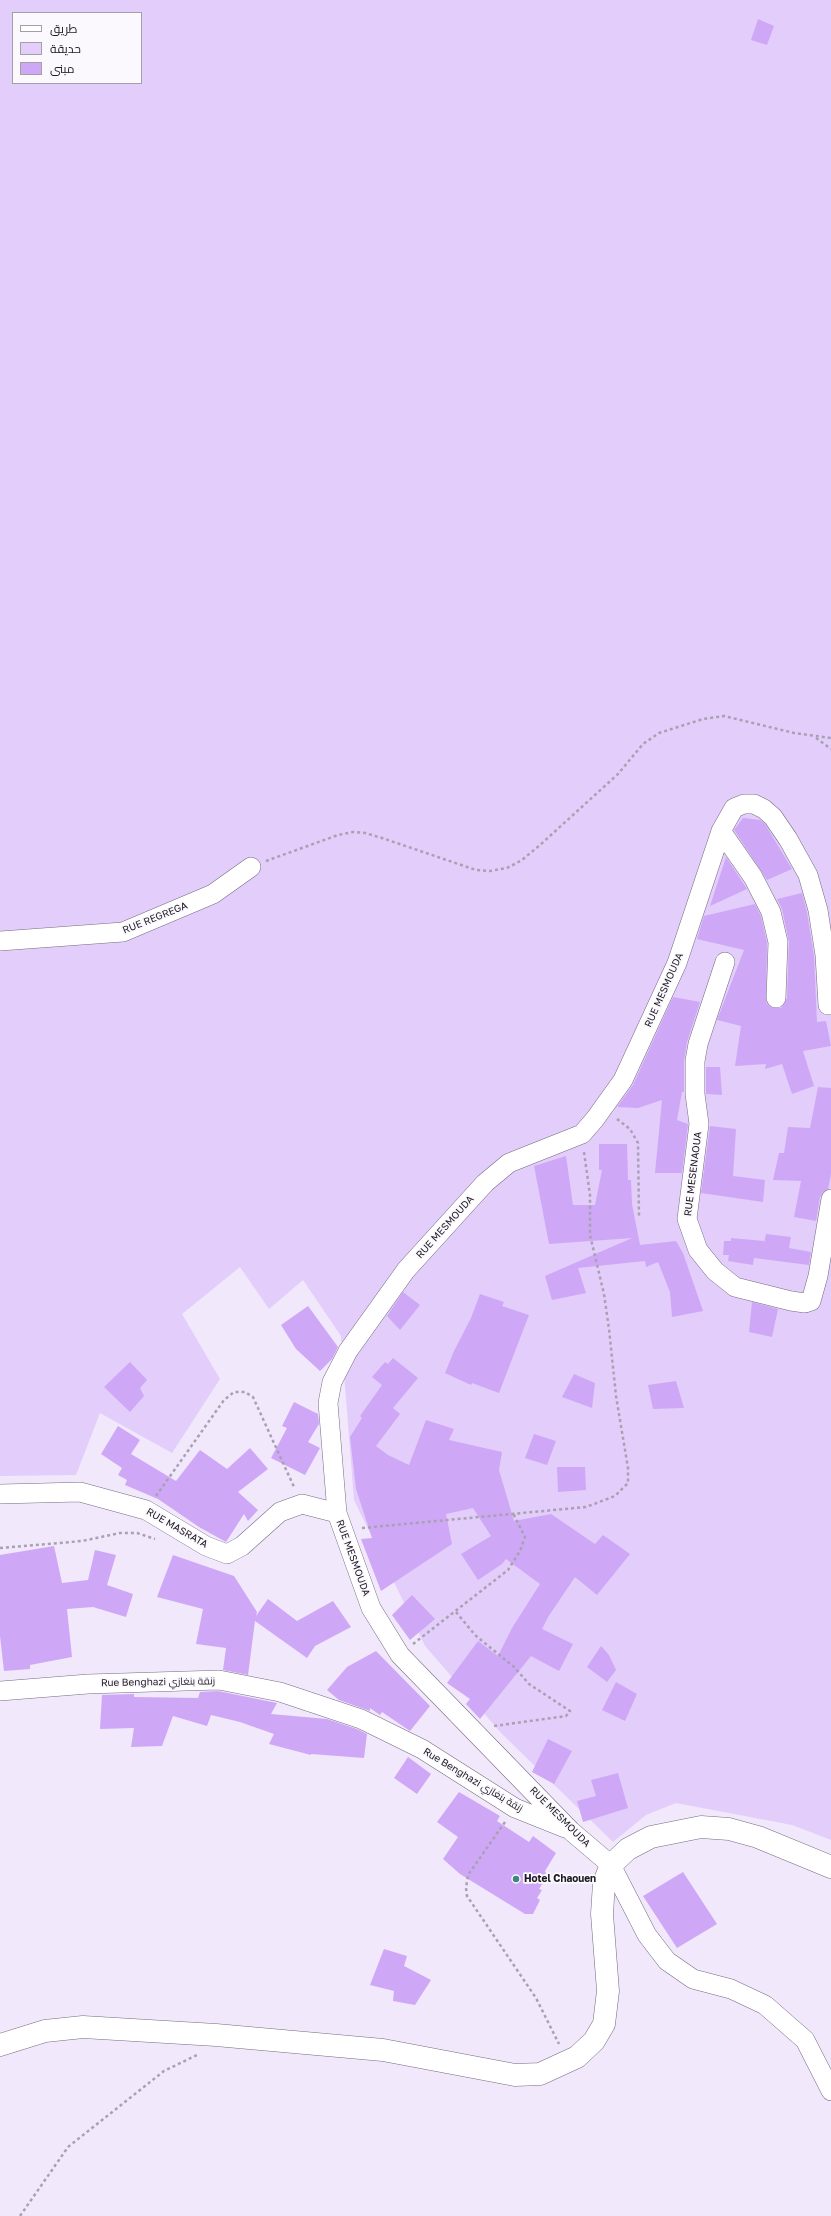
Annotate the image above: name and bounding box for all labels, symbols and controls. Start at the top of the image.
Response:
legend [12,12,142,84]
text: طريق [50,21,77,36]
text: حديقة [50,41,81,56]
text: مبنى [50,61,75,76]
street label: RUE REGREGA [121,900,189,936]
street label: RUE MESMOUDA [642,951,686,1029]
street label: RUE MESENAOUA [682,1131,704,1217]
street label: RUE MESMOUDA [414,1193,476,1261]
street label: RUE MASRATA [144,1506,210,1550]
street label: RUE MESMOUDA [334,1518,372,1598]
street label: Rue Benghazi زنقة بنغازي [101,1675,215,1689]
street label: Rue Benghazi زنقة بنغازي [421,1745,525,1815]
street label: RUE MESMOUDA [527,1784,593,1850]
place label: Hotel Chaouen [524,1873,596,1885]
marker: Hotel Chaouen [511,1874,521,1884]

